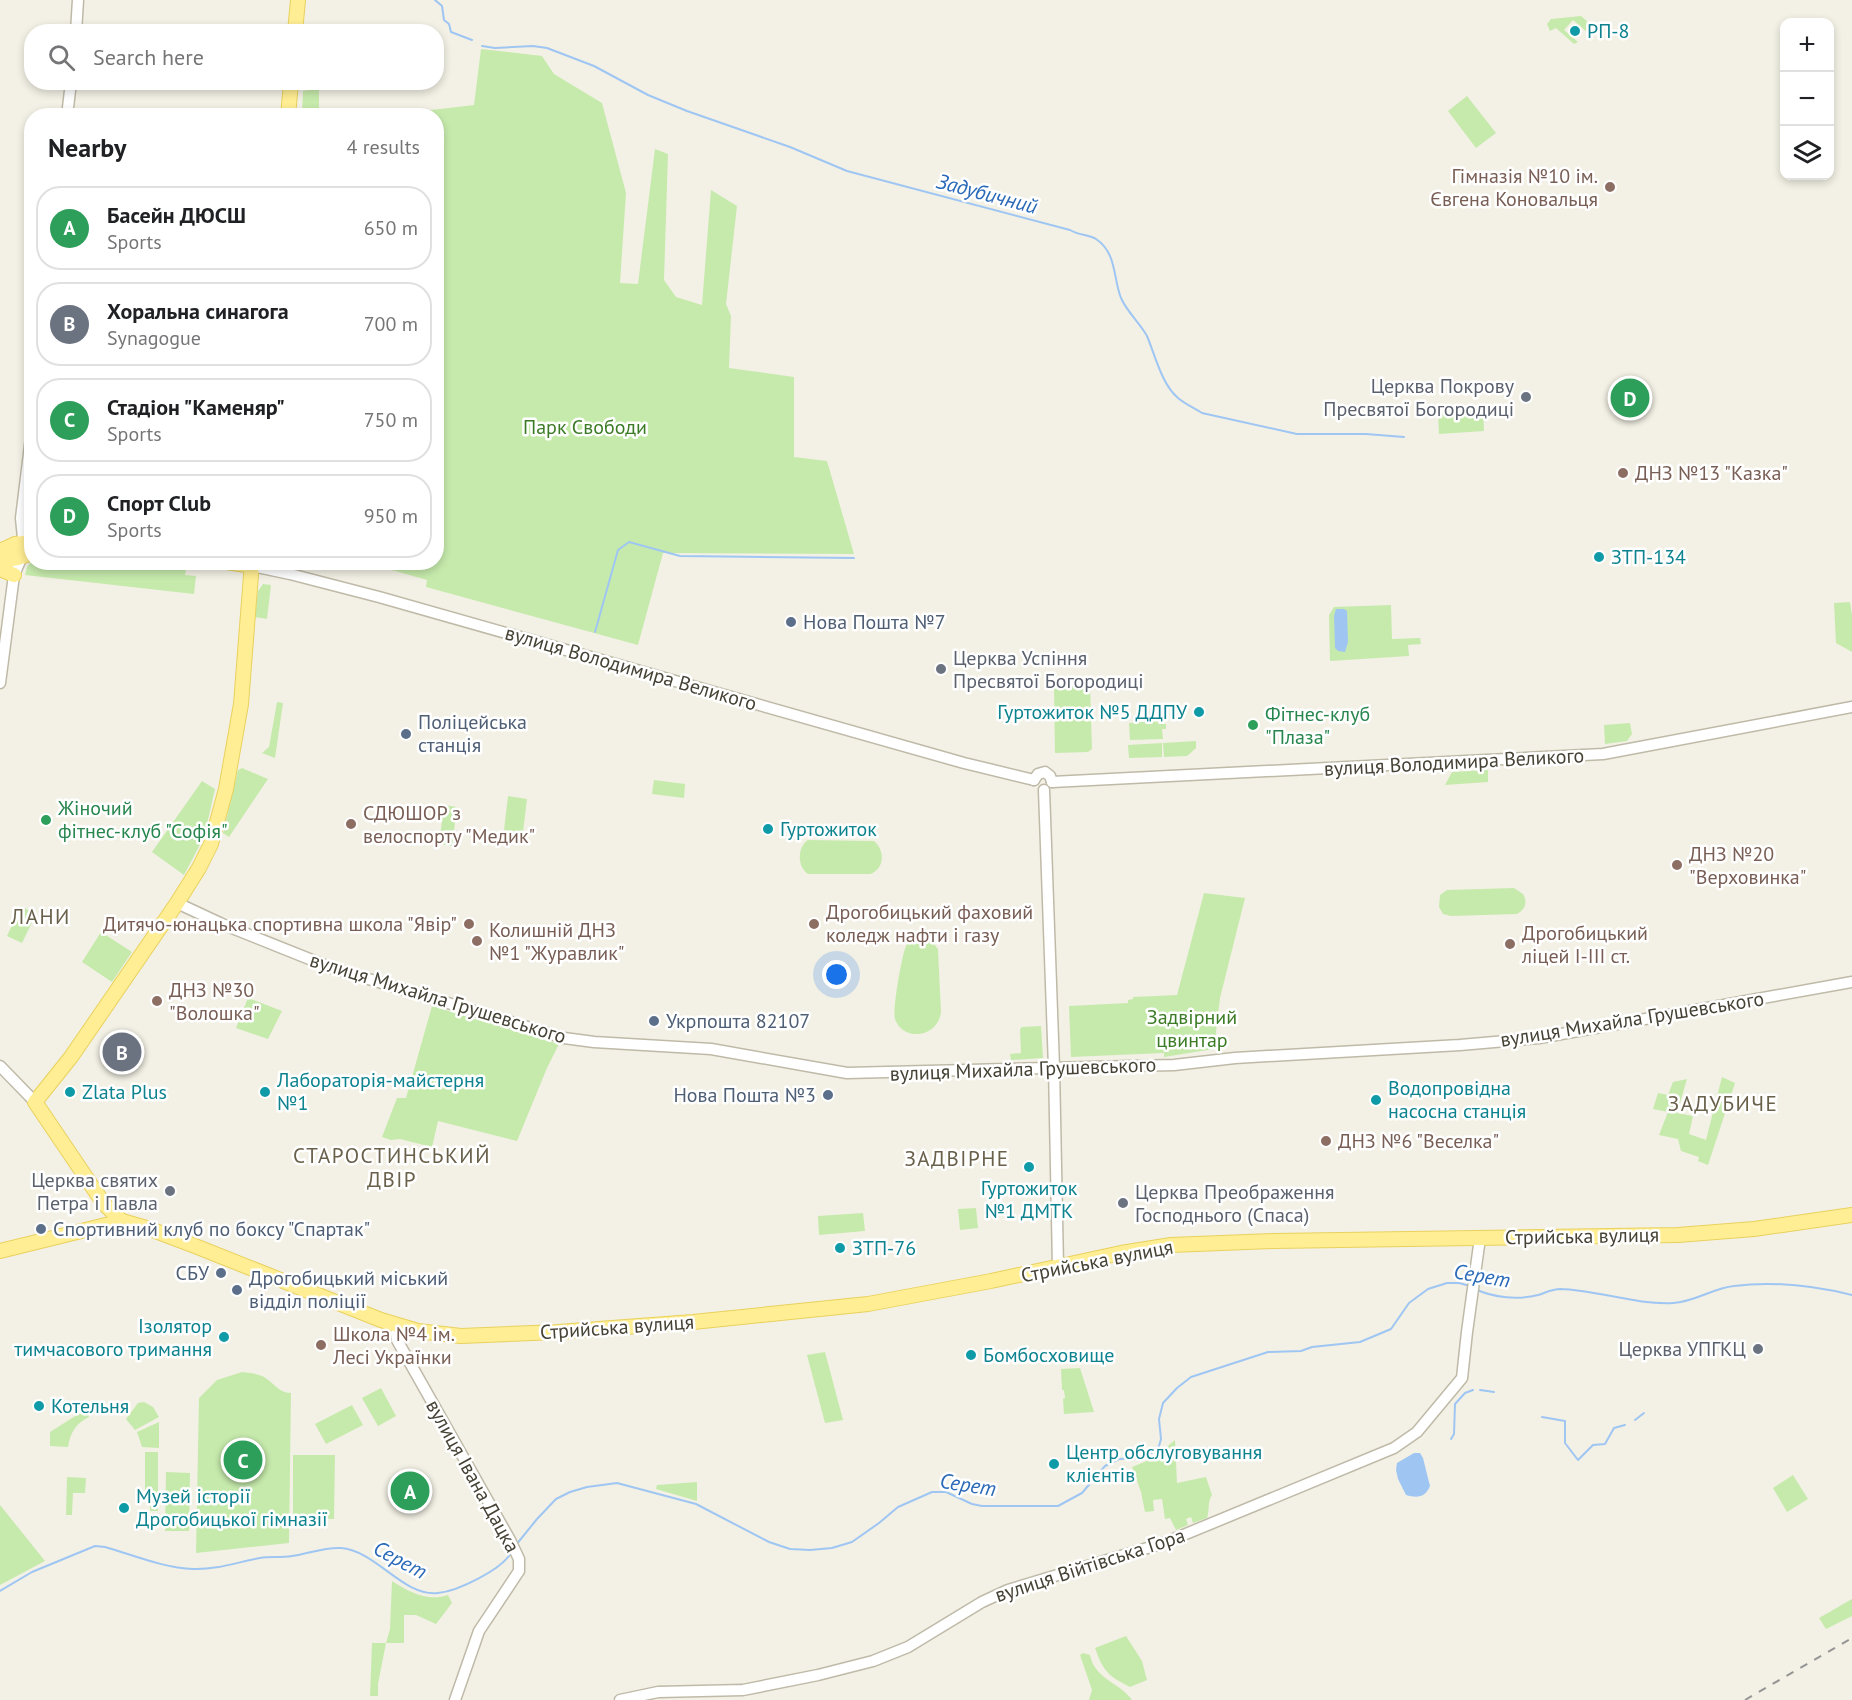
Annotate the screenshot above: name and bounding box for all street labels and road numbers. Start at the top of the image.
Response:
street label: вулиця Володимира Великого [502,620,760,716]
street label: вулиця Володимира Великого [1323,742,1585,782]
street label: вулиця Михайла Грушевського [307,947,569,1049]
street label: вулиця Михайла Грушевського [1498,985,1766,1053]
street label: вулиця Михайла Грушевського [889,1051,1157,1087]
street label: Стрийська вулиця [1505,1222,1659,1250]
street label: Стрийська вулиця [1019,1234,1175,1288]
street label: Стрийська вулиця [539,1309,695,1345]
street label: вулиця Івана Дацка [420,1395,526,1557]
street label: вулиця Війтівська Гора [992,1522,1188,1608]

